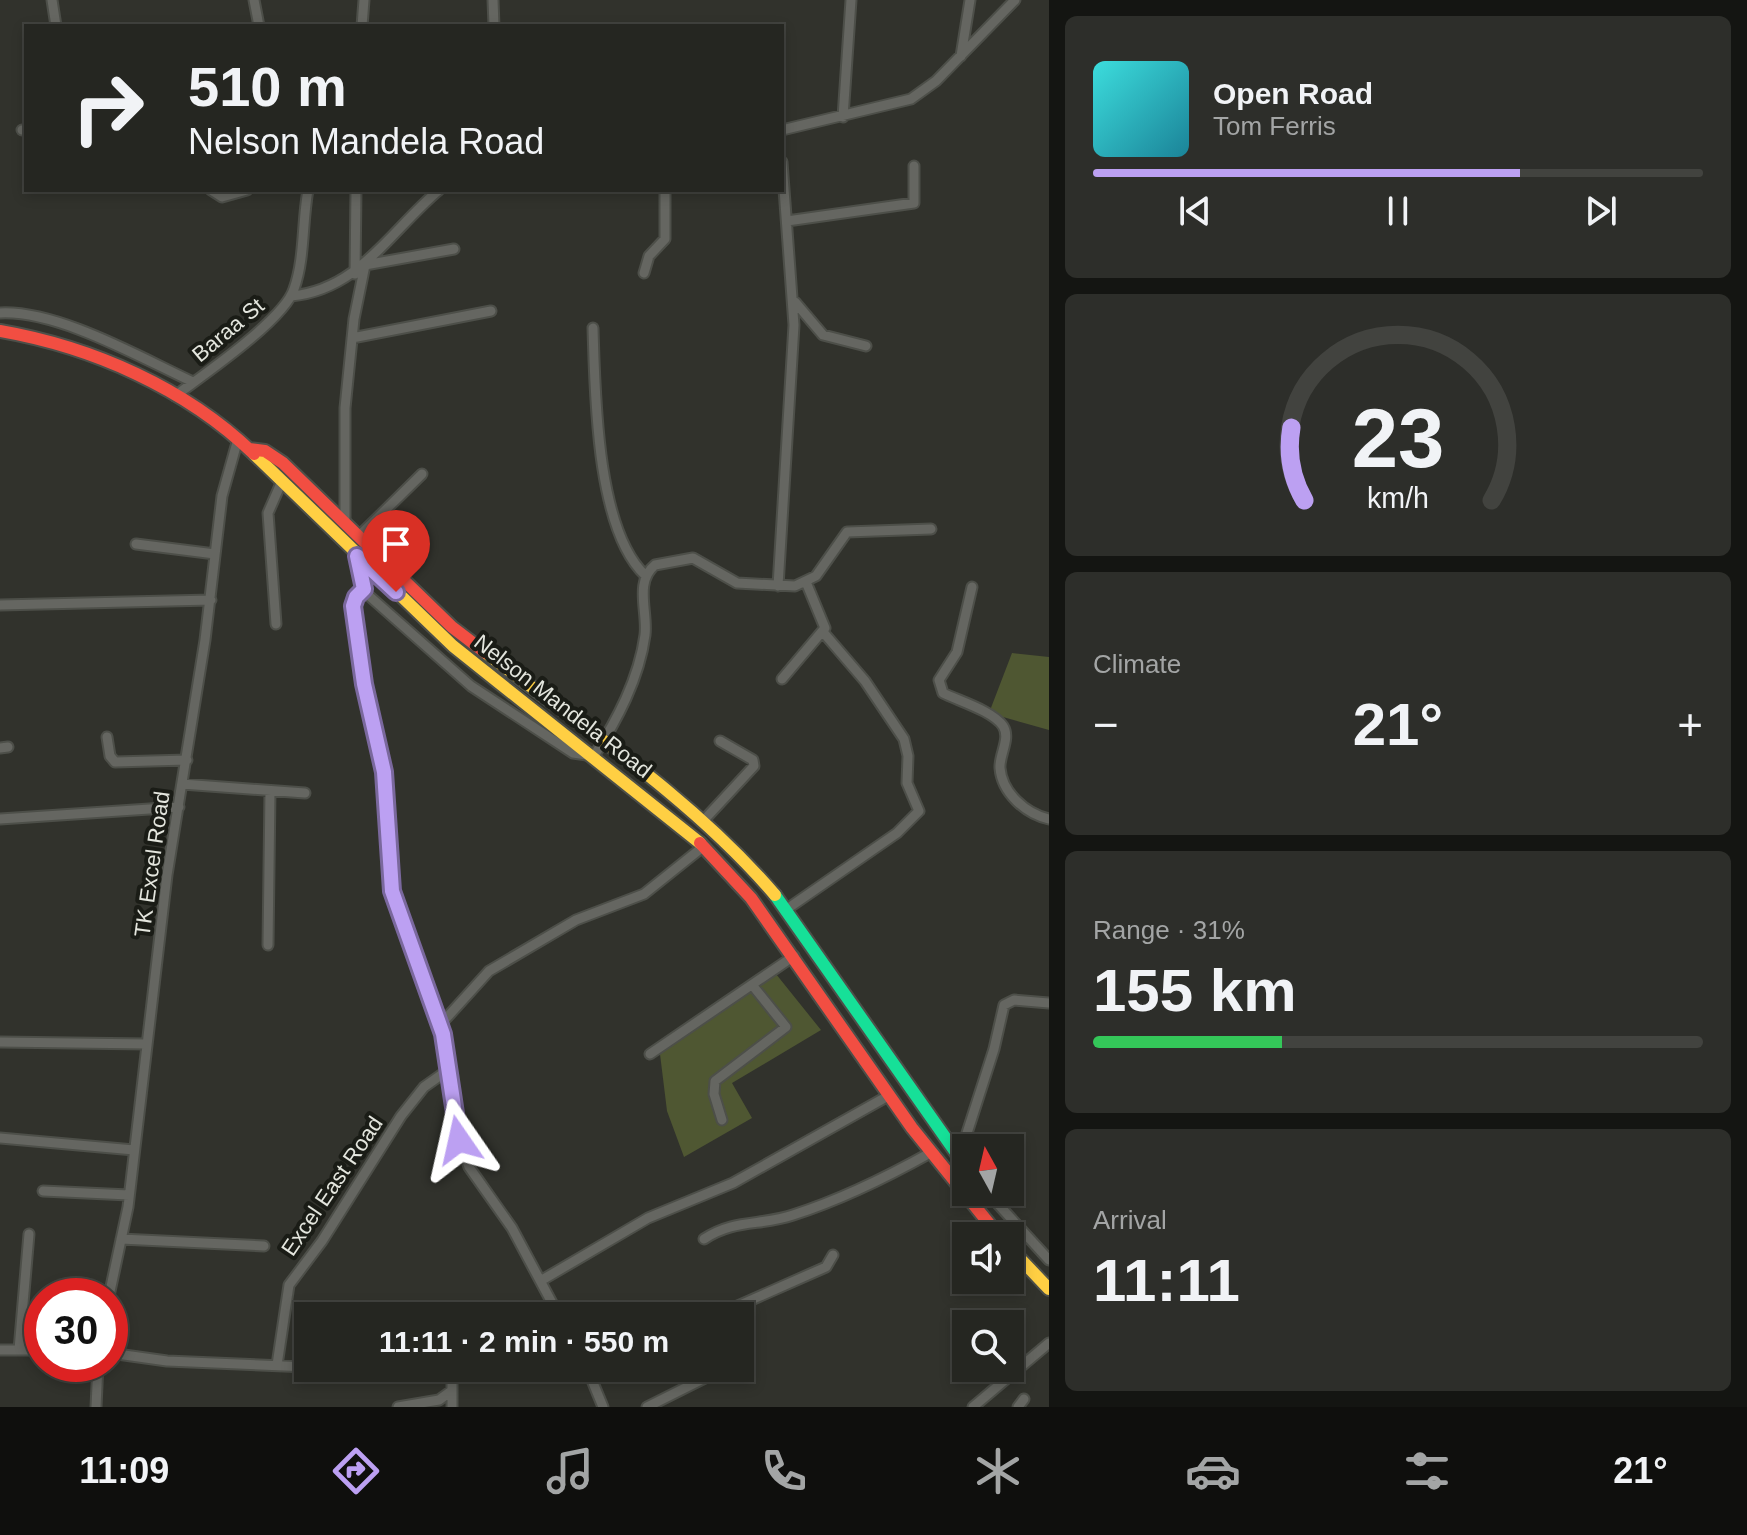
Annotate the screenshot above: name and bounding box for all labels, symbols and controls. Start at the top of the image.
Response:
text: 510 m [188,55,347,118]
icon: right [56,56,160,160]
text: Open Road [1213,77,1373,110]
text: Tom Ferris [1213,111,1336,141]
text: Nelson Mandela Road [188,121,544,162]
icon: previous [1173,189,1217,233]
icon: pause [1376,189,1420,233]
icon: next [1579,189,1623,233]
street label: Baraa St [187,293,269,367]
text: 23 [1352,392,1444,485]
text: km/h [1367,482,1429,514]
pin [362,510,430,592]
icon: arrive [374,522,418,566]
street label: Nelson Mandela Road [470,629,656,783]
text: Climate [1093,649,1181,679]
text: 21° [1353,691,1443,758]
text: − [1093,700,1119,749]
text: + [1677,700,1703,749]
street label: TK Excel Road [129,790,175,938]
text: Range · 31% [1093,915,1245,945]
text: 155 km [1093,957,1297,1024]
position arrow [417,1098,501,1182]
street label: Excel East Road [276,1112,388,1260]
north arrow [952,1134,1024,1206]
map controls [952,1134,1024,1382]
text: Arrival [1093,1205,1167,1235]
button: sound [952,1222,1024,1294]
text: 11:11 [1093,1247,1240,1314]
speed limit sign: 30 [24,1278,128,1382]
button: search [952,1310,1024,1382]
text: 11:11 · 2 min · 550 m [379,1325,669,1358]
icon: directions [328,1443,384,1499]
icon: music [542,1443,598,1499]
icon: phone [756,1443,812,1499]
icon: climate [970,1443,1026,1499]
icon: car [1185,1443,1241,1499]
icon: filters [1399,1443,1455,1499]
text: 11:09 [79,1450,169,1491]
text: 21° [1613,1450,1668,1491]

